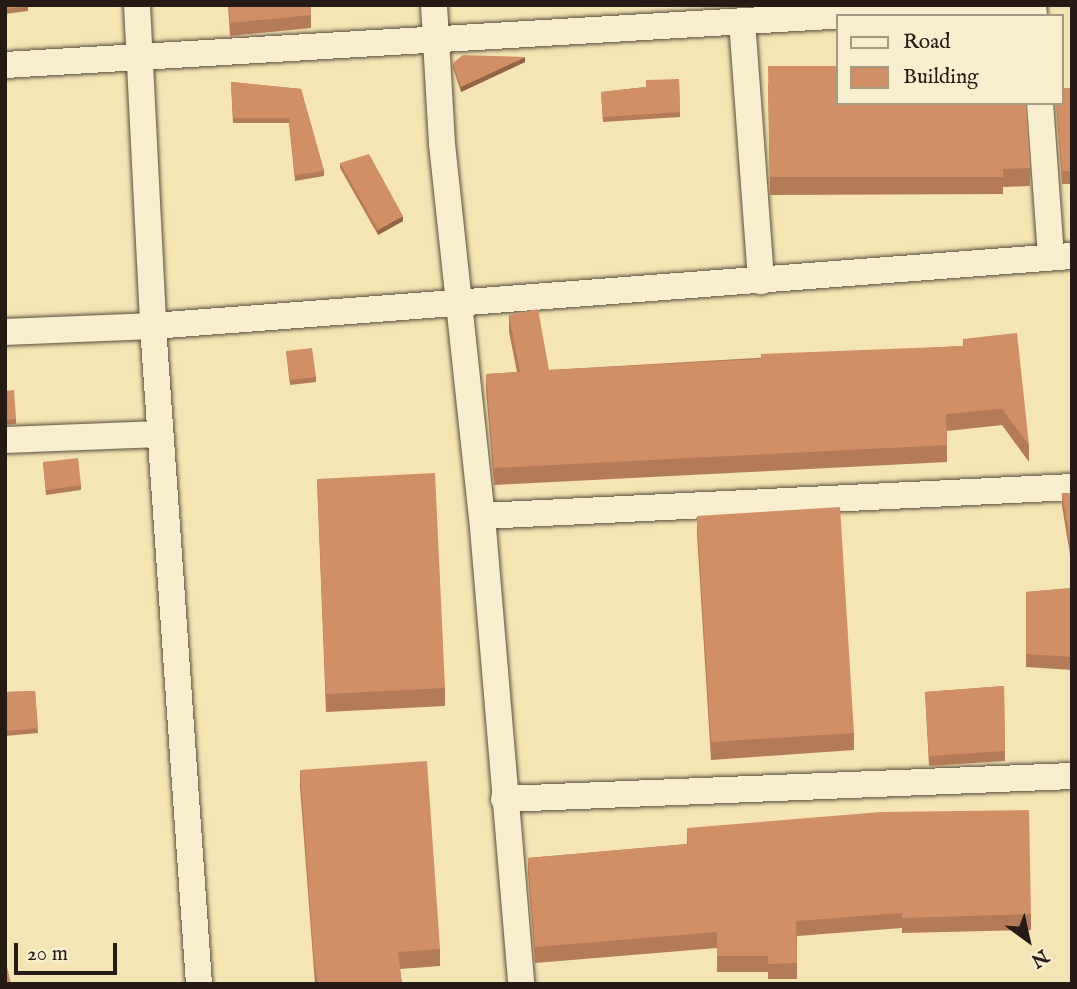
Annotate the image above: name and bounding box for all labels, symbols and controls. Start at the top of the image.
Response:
legend [836,14,1063,105]
text: Road [903,29,950,56]
text: Building [903,64,978,91]
north arrow [993,905,1063,975]
scale bar [18,930,121,974]
text: 20 m [27,941,68,968]
text: N [1026,943,1053,972]

